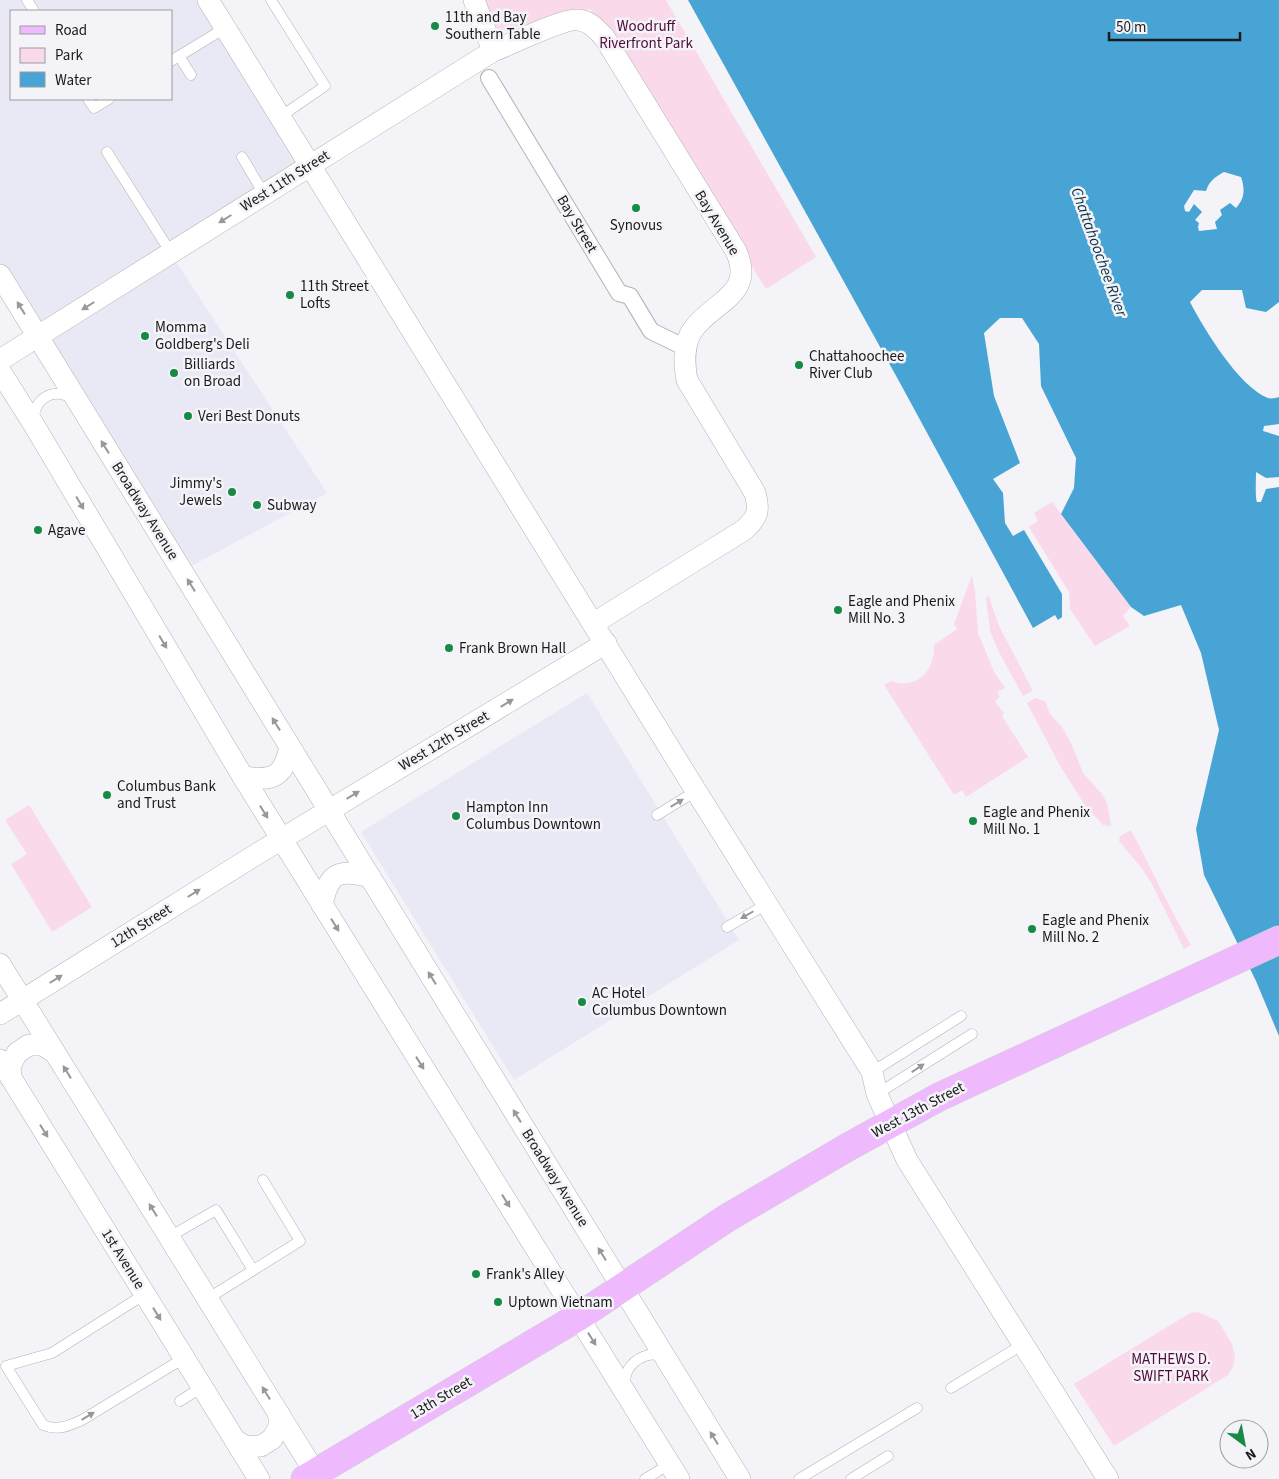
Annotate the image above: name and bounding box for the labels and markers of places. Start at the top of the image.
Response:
place label: 11th and Bay Southern Table [445,7,540,45]
marker: 11th and Bay Southern Table [429,20,441,32]
marker: Synovus [630,202,642,214]
place label: Synovus [610,215,662,236]
place label: 11th Street Lofts [300,276,369,314]
marker: 11th Street Lofts [284,289,296,301]
place label: Momma Goldberg's Deli [155,317,250,355]
marker: Momma Goldberg's Deli [139,330,151,342]
place label: Chattahoochee River Club [809,346,904,384]
place label: Billiards on Broad [184,354,241,392]
marker: Chattahoochee River Club [793,359,805,371]
marker: Billiards on Broad [168,367,180,379]
place label: Veri Best Donuts [198,406,300,427]
marker: Veri Best Donuts [182,410,194,422]
place label: Jimmy's Jewels [170,473,222,511]
marker: Jimmy's Jewels [226,486,238,498]
place label: Subway [267,495,317,516]
marker: Subway [251,499,263,511]
place label: Agave [48,520,85,541]
marker: Agave [32,524,44,536]
place label: Eagle and Phenix Mill No. 3 [848,591,955,629]
marker: Eagle and Phenix Mill No. 3 [832,604,844,616]
place label: Frank Brown Hall [459,638,566,659]
marker: Frank Brown Hall [443,642,455,654]
place label: Columbus Bank and Trust [117,776,216,814]
marker: Columbus Bank and Trust [101,789,113,801]
place label: Hampton Inn Columbus Downtown [466,797,601,835]
place label: Eagle and Phenix Mill No. 1 [983,802,1090,840]
marker: Hampton Inn Columbus Downtown [450,810,462,822]
marker: Eagle and Phenix Mill No. 1 [967,815,979,827]
place label: Eagle and Phenix Mill No. 2 [1042,910,1149,948]
marker: Eagle and Phenix Mill No. 2 [1026,923,1038,935]
place label: AC Hotel Columbus Downtown [592,983,727,1021]
marker: AC Hotel Columbus Downtown [576,996,588,1008]
place label: Frank's Alley [486,1264,564,1285]
marker: Frank's Alley [470,1268,482,1280]
place label: Uptown Vietnam [508,1292,613,1313]
marker: Uptown Vietnam [492,1296,504,1308]

